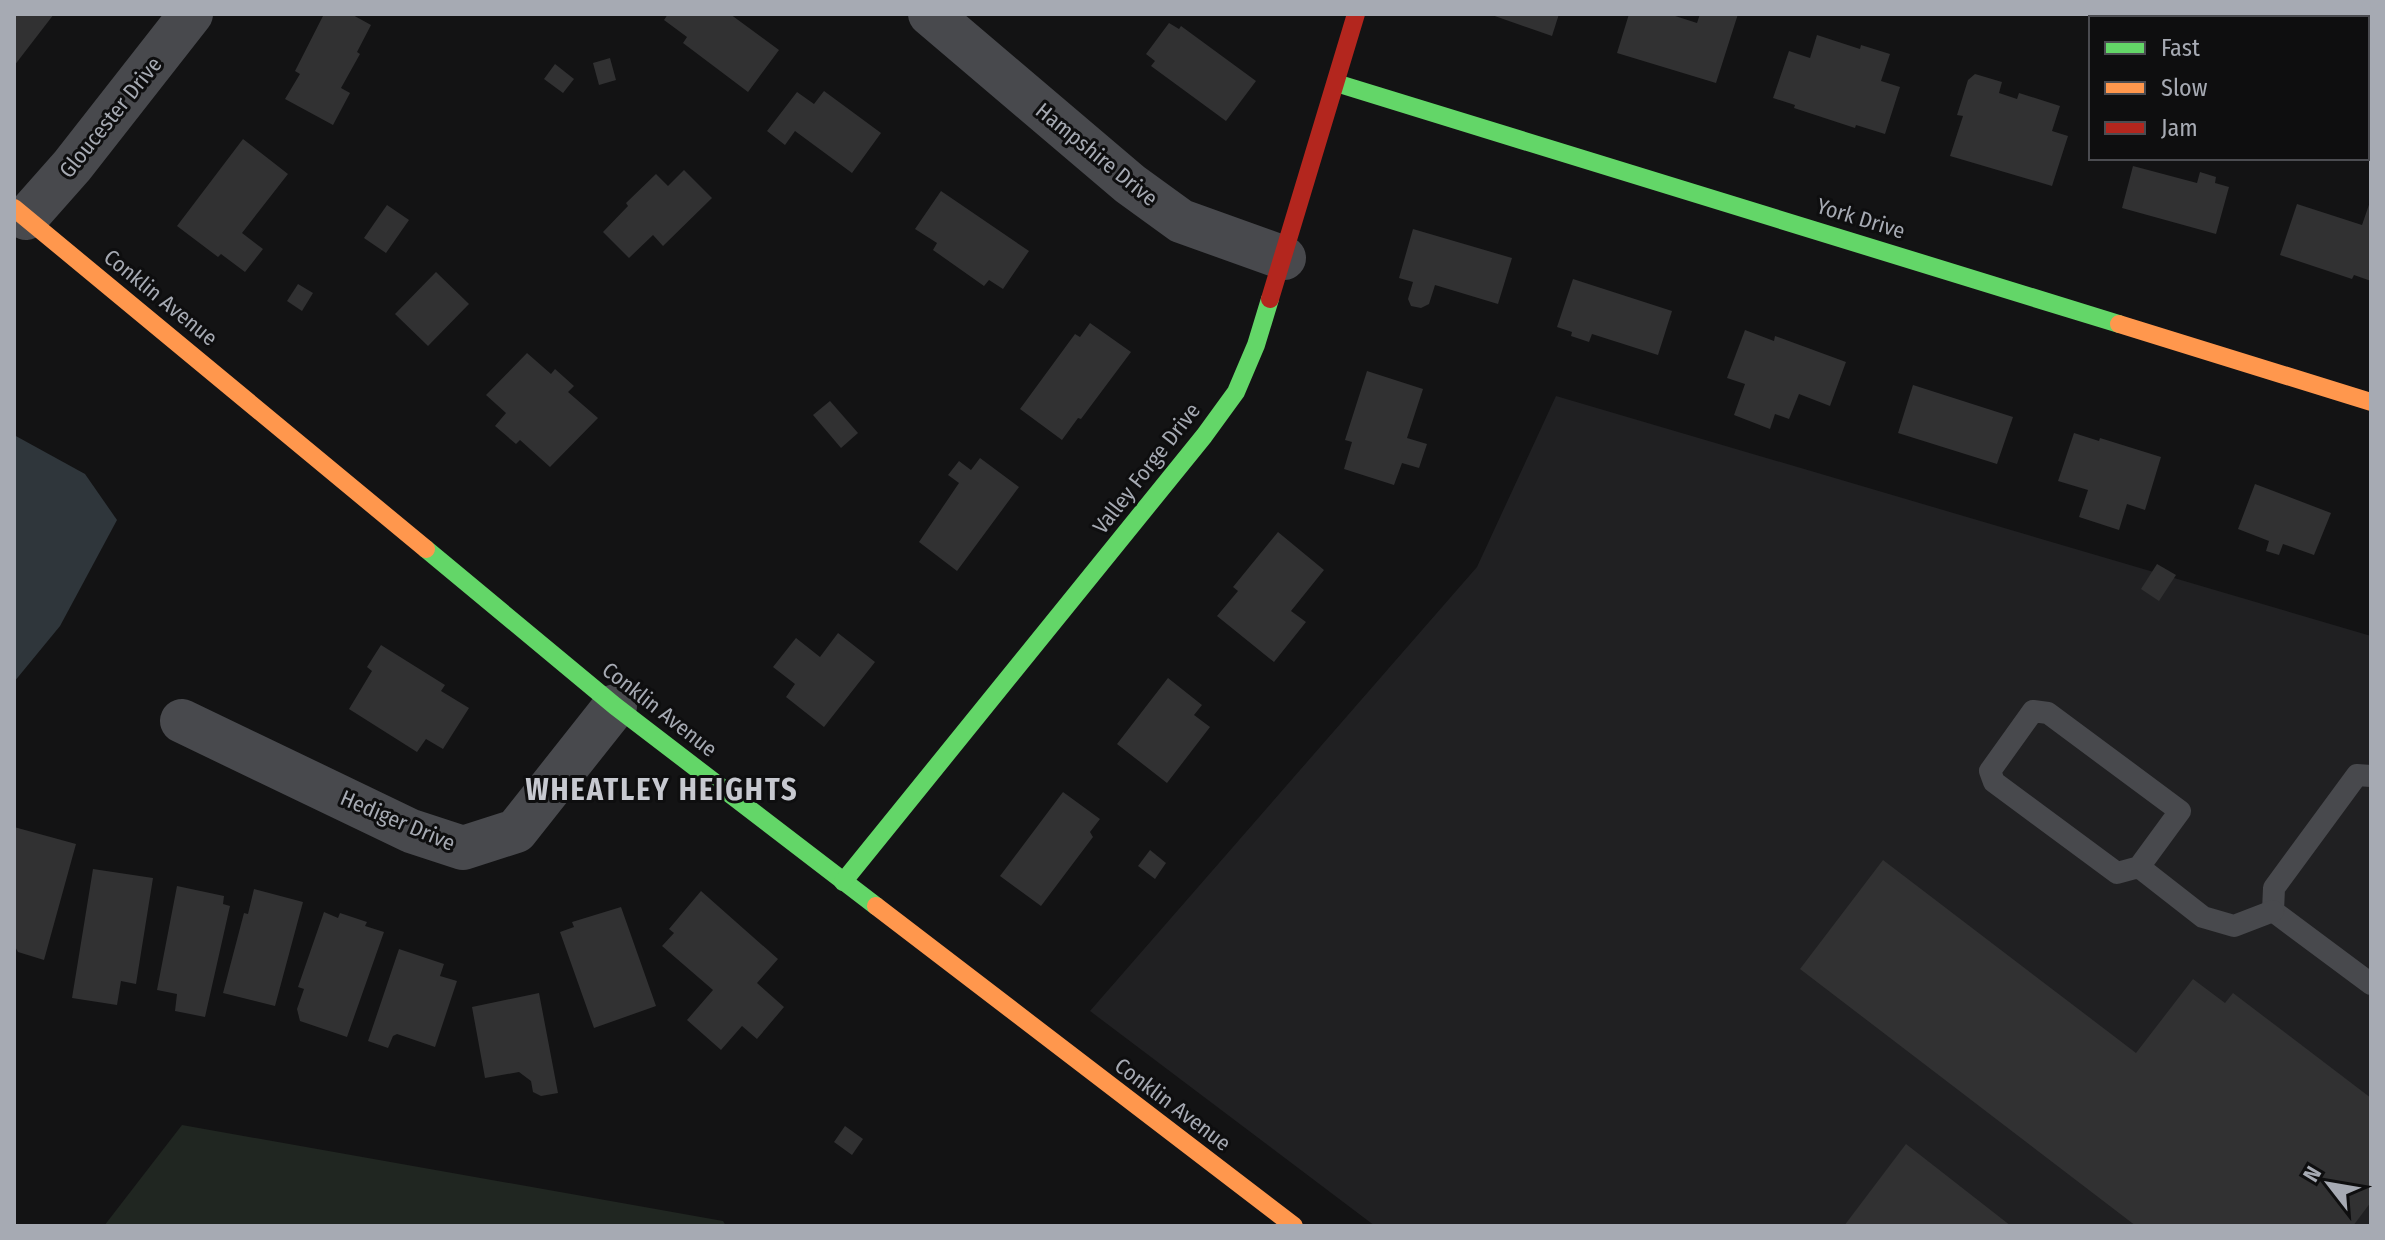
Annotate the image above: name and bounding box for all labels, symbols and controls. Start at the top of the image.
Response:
legend [2089,16,2369,160]
text: Fast [2161,34,2200,62]
street label: Gloucester Drive [53,51,167,183]
text: Slow [2161,74,2208,102]
street label: Hampshire Drive [1030,97,1163,212]
text: Jam [2161,114,2198,142]
street label: York Drive [1813,192,1908,245]
street label: Conklin Avenue [98,243,223,351]
street label: Valley Forge Drive [1087,398,1206,539]
street label: Conklin Avenue [597,656,723,763]
district label: WHEATLEY HEIGHTS [525,772,799,808]
street label: Hediger Drive [336,784,459,857]
street label: Conklin Avenue [1109,1052,1236,1157]
north arrow [2289,1144,2369,1224]
text: N [2297,1161,2327,1187]

